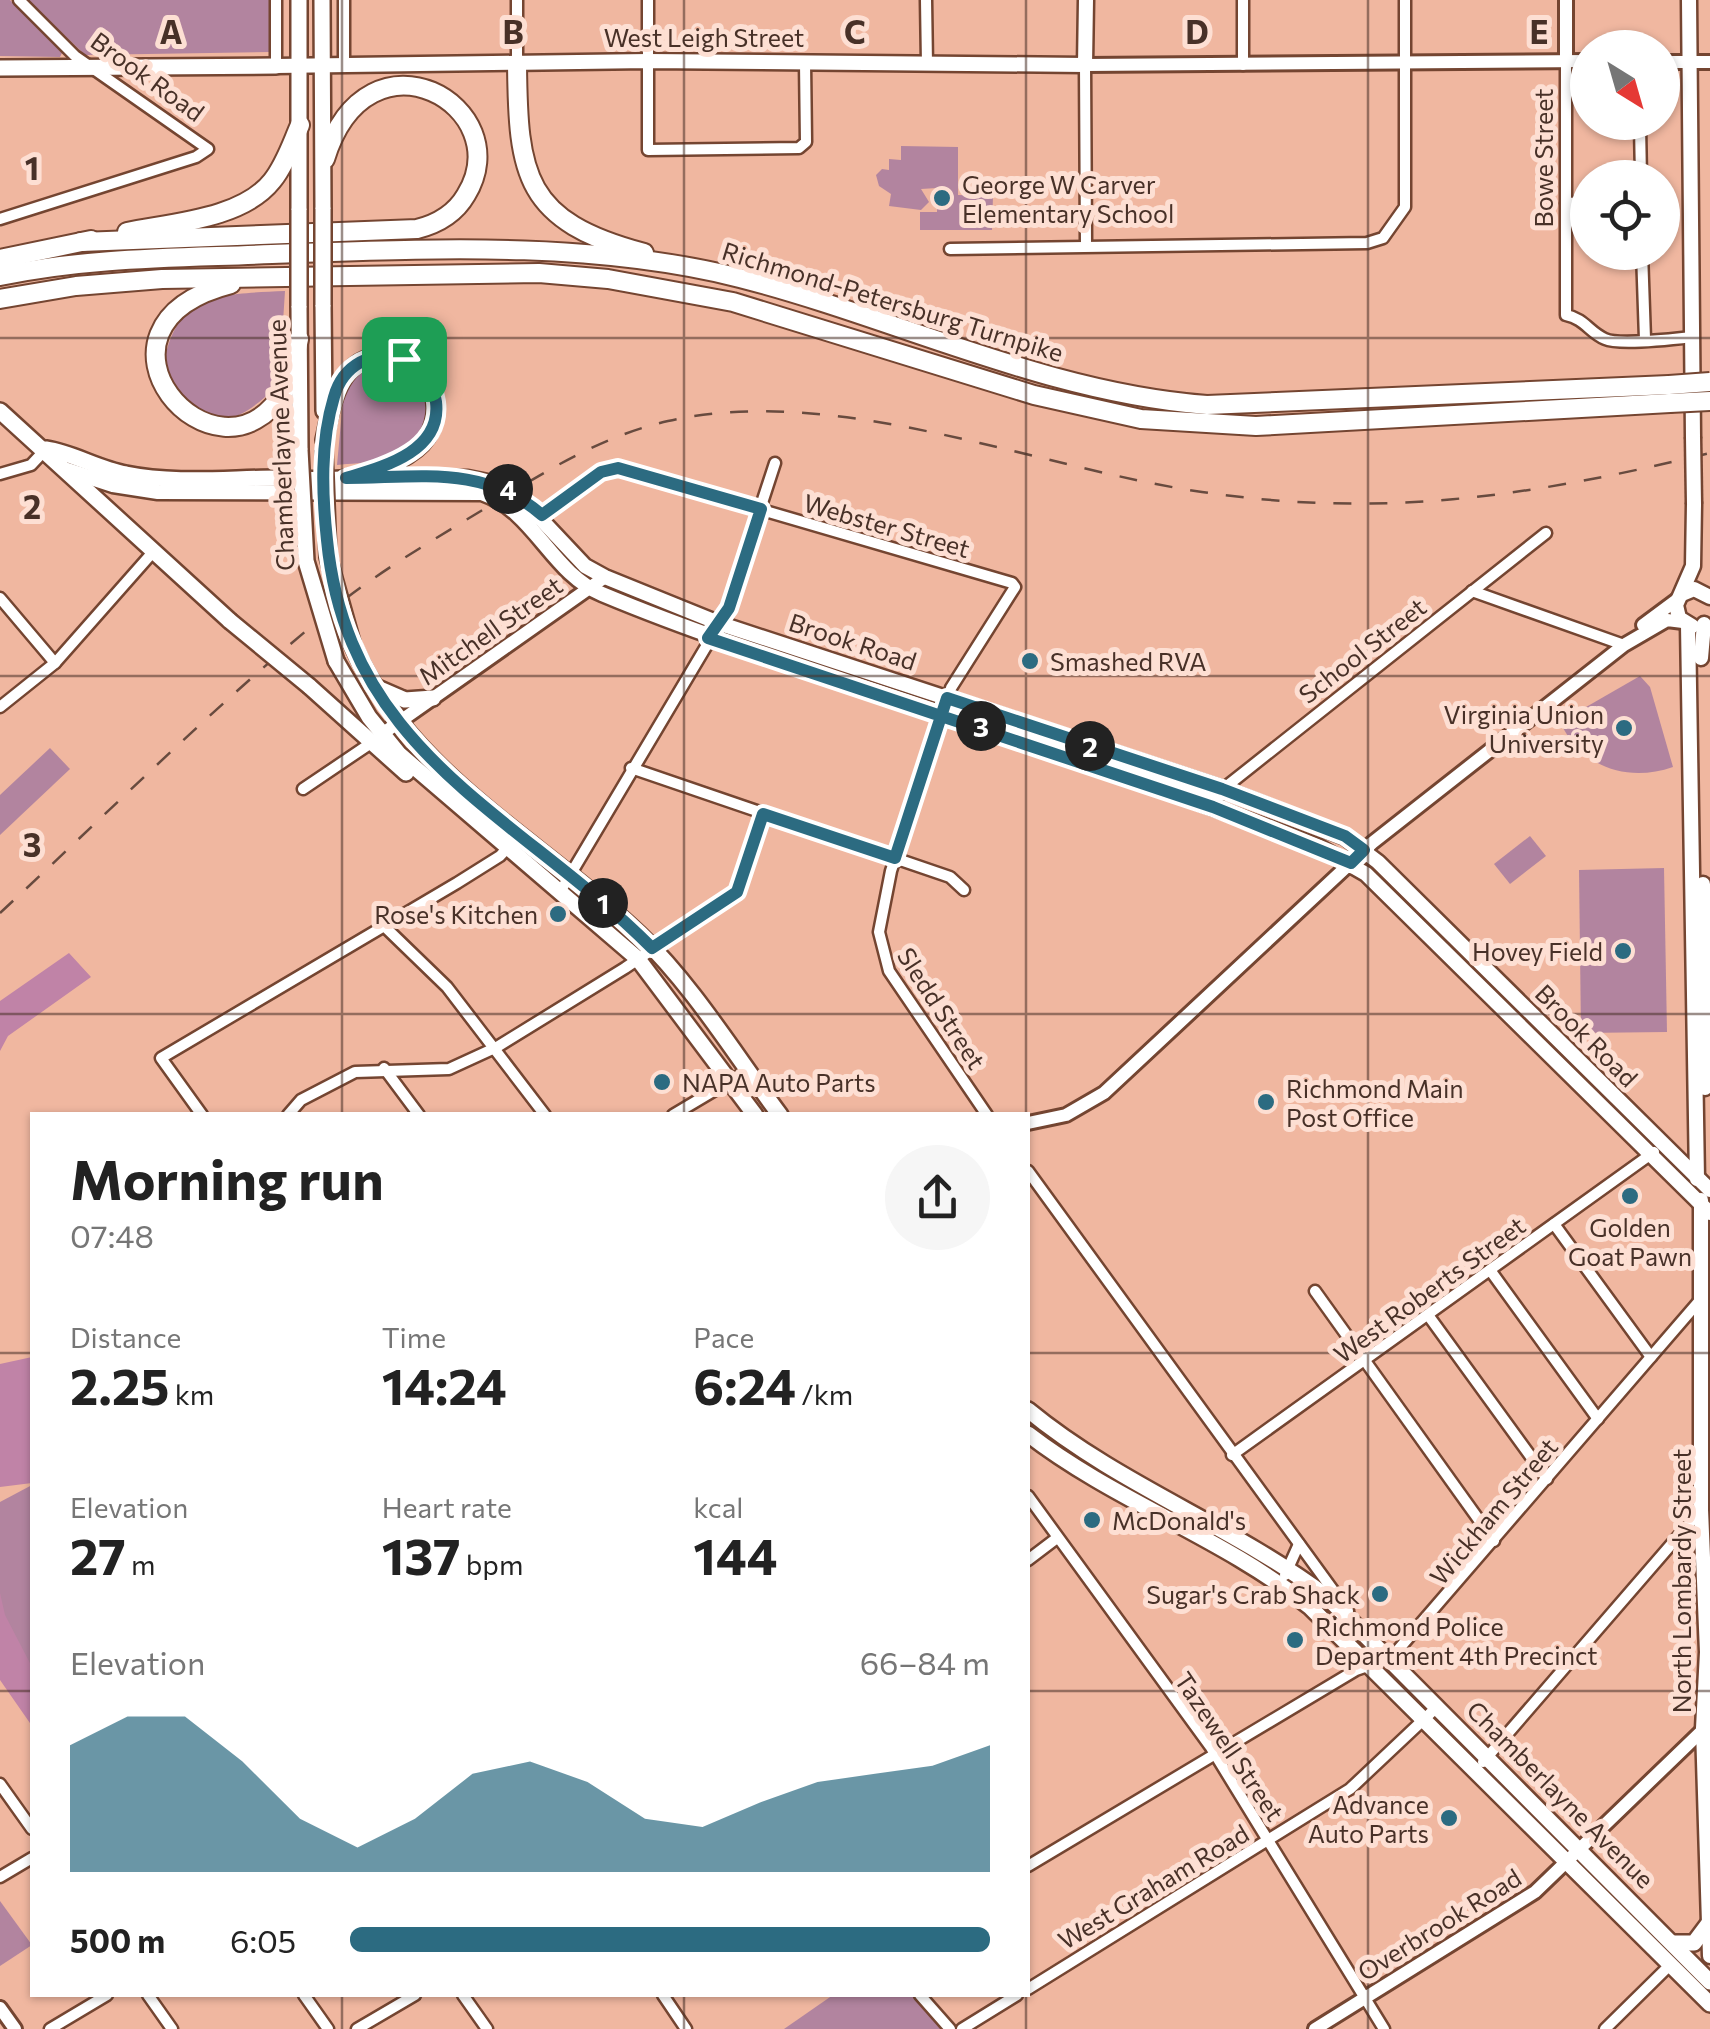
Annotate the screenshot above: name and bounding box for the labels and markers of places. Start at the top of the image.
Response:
place label: George W Carver Elementary School [962,169,1174,228]
marker: George W Carver Elementary School [931,187,953,209]
pin [362,317,447,402]
pin: 4 [483,464,533,514]
place label: Smashed RVA [1050,646,1207,676]
marker: Smashed RVA [1019,650,1041,672]
place label: Virginia Union University [1444,699,1604,758]
pin: 3 [956,701,1006,751]
marker: Virginia Union University [1613,717,1635,739]
pin: 2 [1065,721,1115,771]
pin: 1 [578,878,628,928]
place label: Rose's Kitchen [374,899,538,929]
marker: Rose's Kitchen [547,903,569,925]
place label: Hovey Field [1472,936,1603,966]
marker: Hovey Field [1612,940,1634,962]
place label: NAPA Auto Parts [682,1067,876,1097]
marker: NAPA Auto Parts [651,1071,673,1093]
place label: Richmond Main Post Office [1286,1073,1464,1132]
marker: Richmond Main Post Office [1255,1091,1277,1113]
marker: Golden Goat Pawn [1619,1185,1641,1207]
place label: Golden Goat Pawn [1568,1212,1692,1271]
place label: McDonald's [1112,1505,1246,1535]
marker: McDonald's [1081,1509,1103,1531]
place label: Sugar's Crab Shack [1146,1579,1360,1609]
marker: Sugar's Crab Shack [1369,1583,1391,1605]
place label: Richmond Police Department 4th Precinct [1315,1611,1598,1670]
marker: Richmond Police Department 4th Precinct [1284,1629,1306,1651]
place label: Advance Auto Parts [1308,1789,1429,1848]
marker: Advance Auto Parts [1438,1807,1460,1829]

